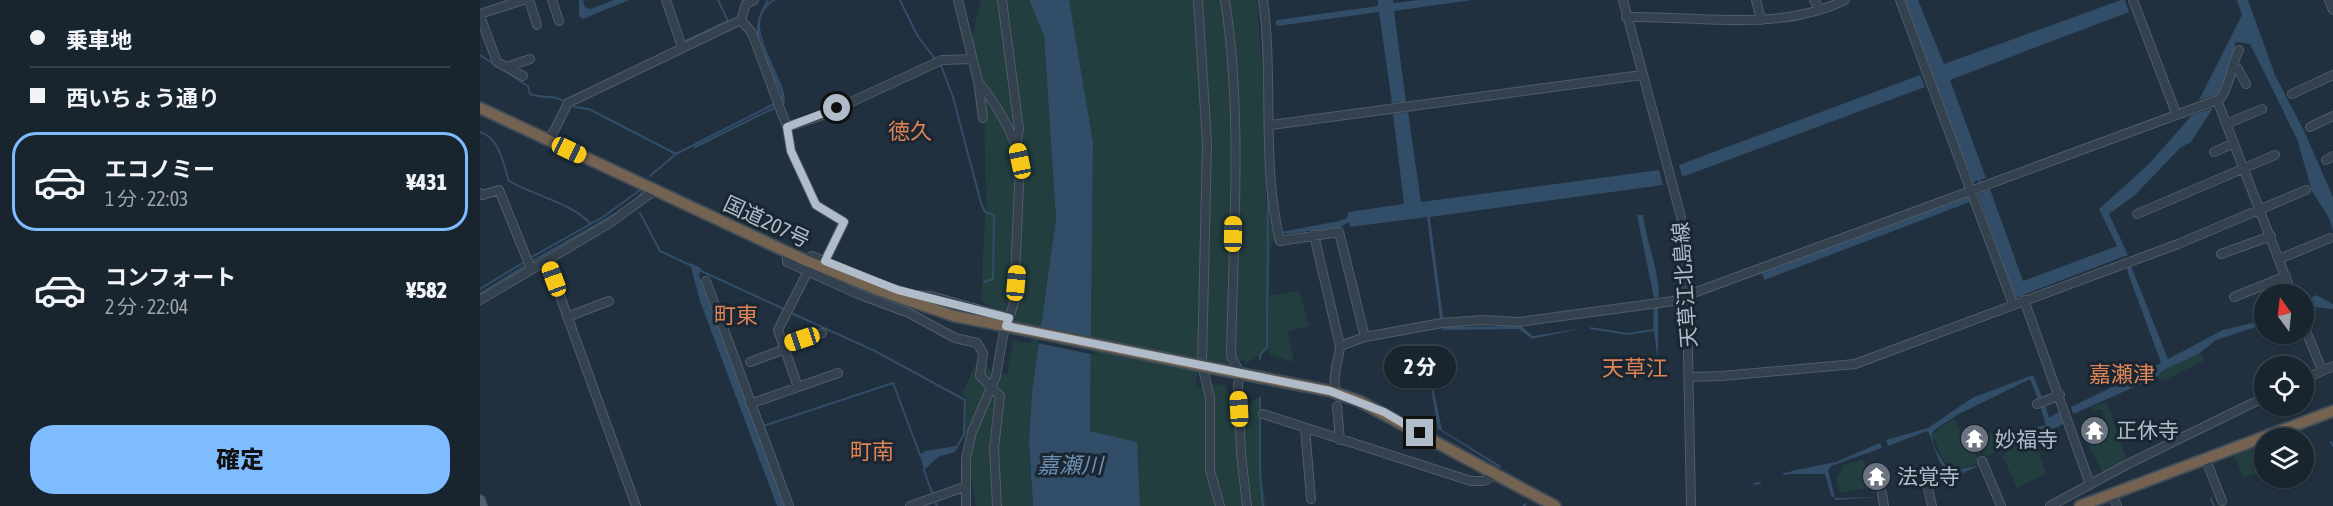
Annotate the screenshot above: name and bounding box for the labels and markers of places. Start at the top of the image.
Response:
temple icon: 正休寺 [2079,414,2111,446]
place label: 正休寺 [2116,418,2179,442]
temple icon: 妙福寺 [1958,423,1990,455]
place label: 妙福寺 [1995,427,2058,451]
temple icon: 法覚寺 [1860,460,1892,492]
place label: 法覚寺 [1897,464,1960,488]

